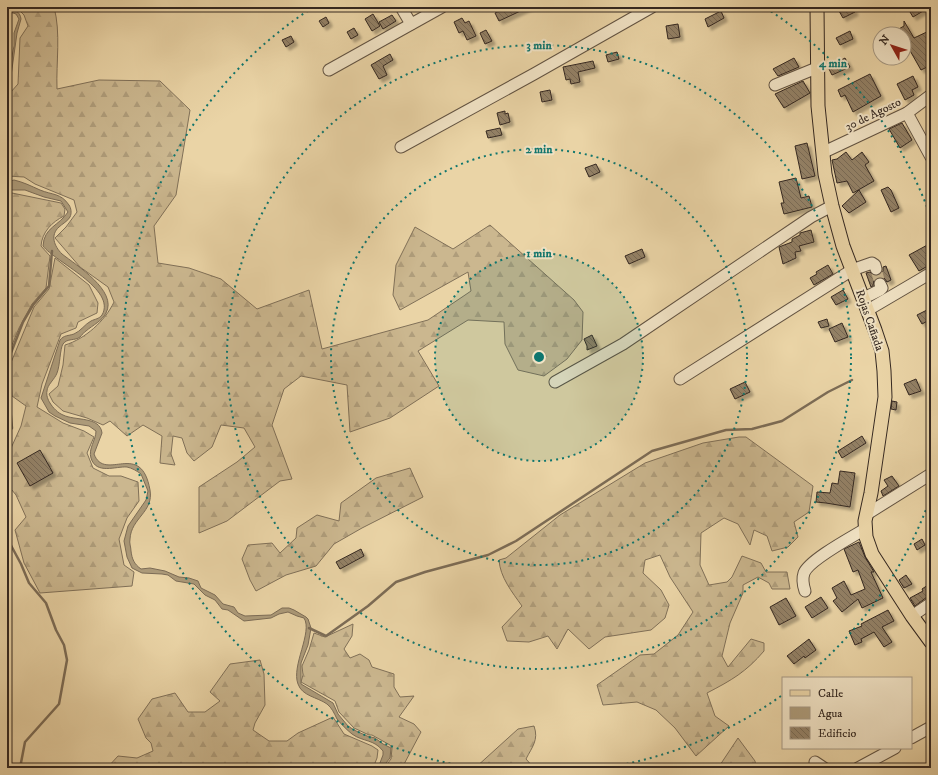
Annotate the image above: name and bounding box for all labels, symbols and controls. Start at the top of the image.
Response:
north arrow [872,26,912,66]
text: N [877,32,893,48]
text: 3 min [526,38,552,53]
text: 4 min [818,56,848,71]
street label: 30 de Agosto [843,94,904,134]
text: 2 min [526,142,553,157]
text: 1 min [526,246,552,261]
street label: Rojas Cañada [852,288,887,354]
centre of rings [532,350,546,364]
legend [782,677,912,749]
text: Calle [818,686,843,701]
text: Agua [818,706,843,721]
text: Edificio [818,726,857,741]

